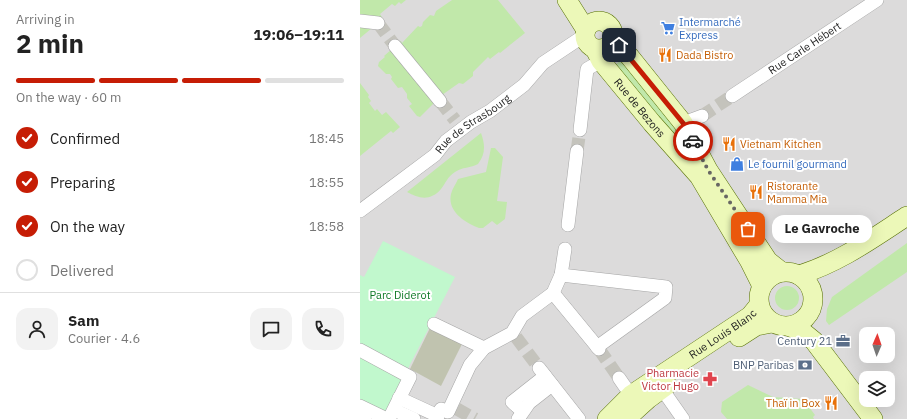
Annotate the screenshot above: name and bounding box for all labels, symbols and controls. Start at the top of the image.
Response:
text: Arriving in [16,11,75,28]
place label: Intermarché Express [679,15,741,42]
street label: Rue Carle Hébert [765,19,844,77]
supermarket icon: Intermarché Express [660,20,676,36]
text: 19:06–19:11 [253,25,344,44]
text: 2 min [16,26,84,60]
pin [602,28,636,62]
icon: home [608,34,630,56]
restaurant icon: Dada Bistro [657,47,673,63]
place label: Dada Bistro [676,48,733,62]
street label: Rue de Bezons [611,75,668,140]
text: On the way · 60 m [16,89,121,106]
street label: Rue de Strasbourg [432,91,513,156]
courier [673,121,713,161]
icon: check [16,127,38,149]
text: Confirmed [50,129,120,148]
text: 18:45 [309,130,344,147]
icon: car [682,130,704,152]
restaurant icon: Vietnam Kitchen [721,136,737,152]
place label: Vietnam Kitchen [740,137,821,151]
shop icon: Le fournil gourmand [729,156,745,172]
place label: Le fournil gourmand [748,157,847,171]
icon: check [16,171,38,193]
text: Preparing [50,173,115,192]
text: 18:55 [309,174,344,191]
place label: Ristorante Mamma Mia [767,179,827,206]
restaurant icon: Ristorante Mamma Mia [748,184,764,200]
pin [731,212,765,246]
icon: check [16,215,38,237]
callout: Le Gavroche [772,215,872,243]
text: On the way [50,217,125,236]
text: 18:58 [309,218,344,235]
icon: bag [737,218,759,240]
text: Le Gavroche [784,220,860,237]
text: Delivered [50,261,114,280]
park label: Parc Diderot [369,288,431,302]
street label: Rue Louis Blanc [686,306,760,362]
button: person [16,308,58,350]
button: chat [250,308,292,350]
button: phone [302,308,344,350]
text: Sam [68,311,99,330]
north arrow [859,327,895,363]
map controls [859,327,895,407]
text: Courier · 4.6 [68,330,140,347]
office icon: Century 21 [835,333,851,349]
place label: Century 21 [777,334,832,348]
bank icon: BNP Paribas [797,357,813,373]
place label: BNP Paribas [733,358,794,372]
place label: Pharmacie Victor Hugo [641,366,699,393]
pharmacy icon: Pharmacie Victor Hugo [702,371,718,387]
button: layers [859,371,895,407]
restaurant icon: Thaï in Box [823,395,839,411]
place label: Thaï in Box [766,396,820,410]

